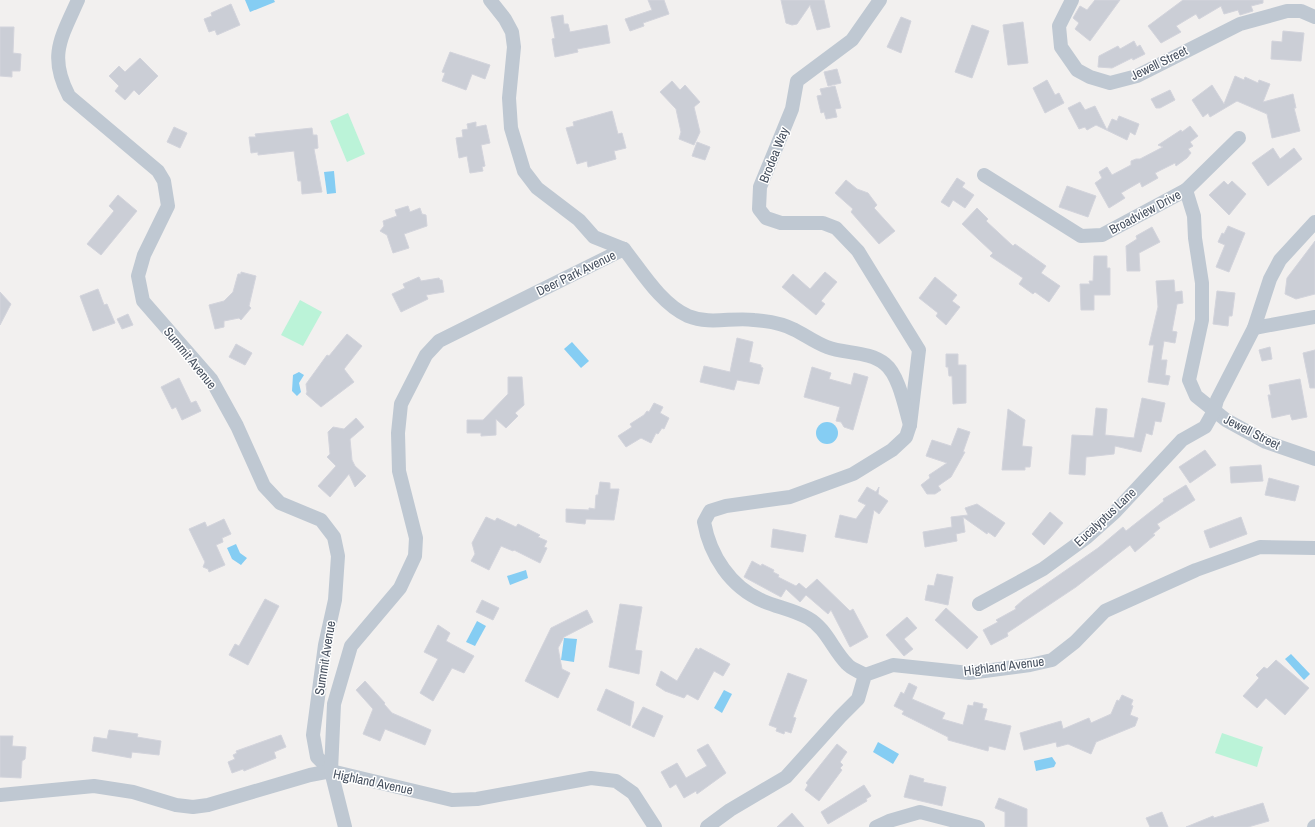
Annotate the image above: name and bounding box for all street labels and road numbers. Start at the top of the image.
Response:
street label: Jewell Street [1128,42,1190,84]
street label: Brodea Way [755,124,793,185]
street label: Broadview Drive [1106,186,1184,238]
street label: Deer Park Avenue [533,246,619,300]
street label: Summit Avenue [160,323,220,393]
street label: Jewell Street [1221,411,1283,453]
street label: Eucalyptus Lane [1070,484,1140,550]
street label: Summit Avenue [311,620,339,696]
street label: Highland Avenue [963,653,1045,679]
street label: Highland Avenue [332,765,414,799]

